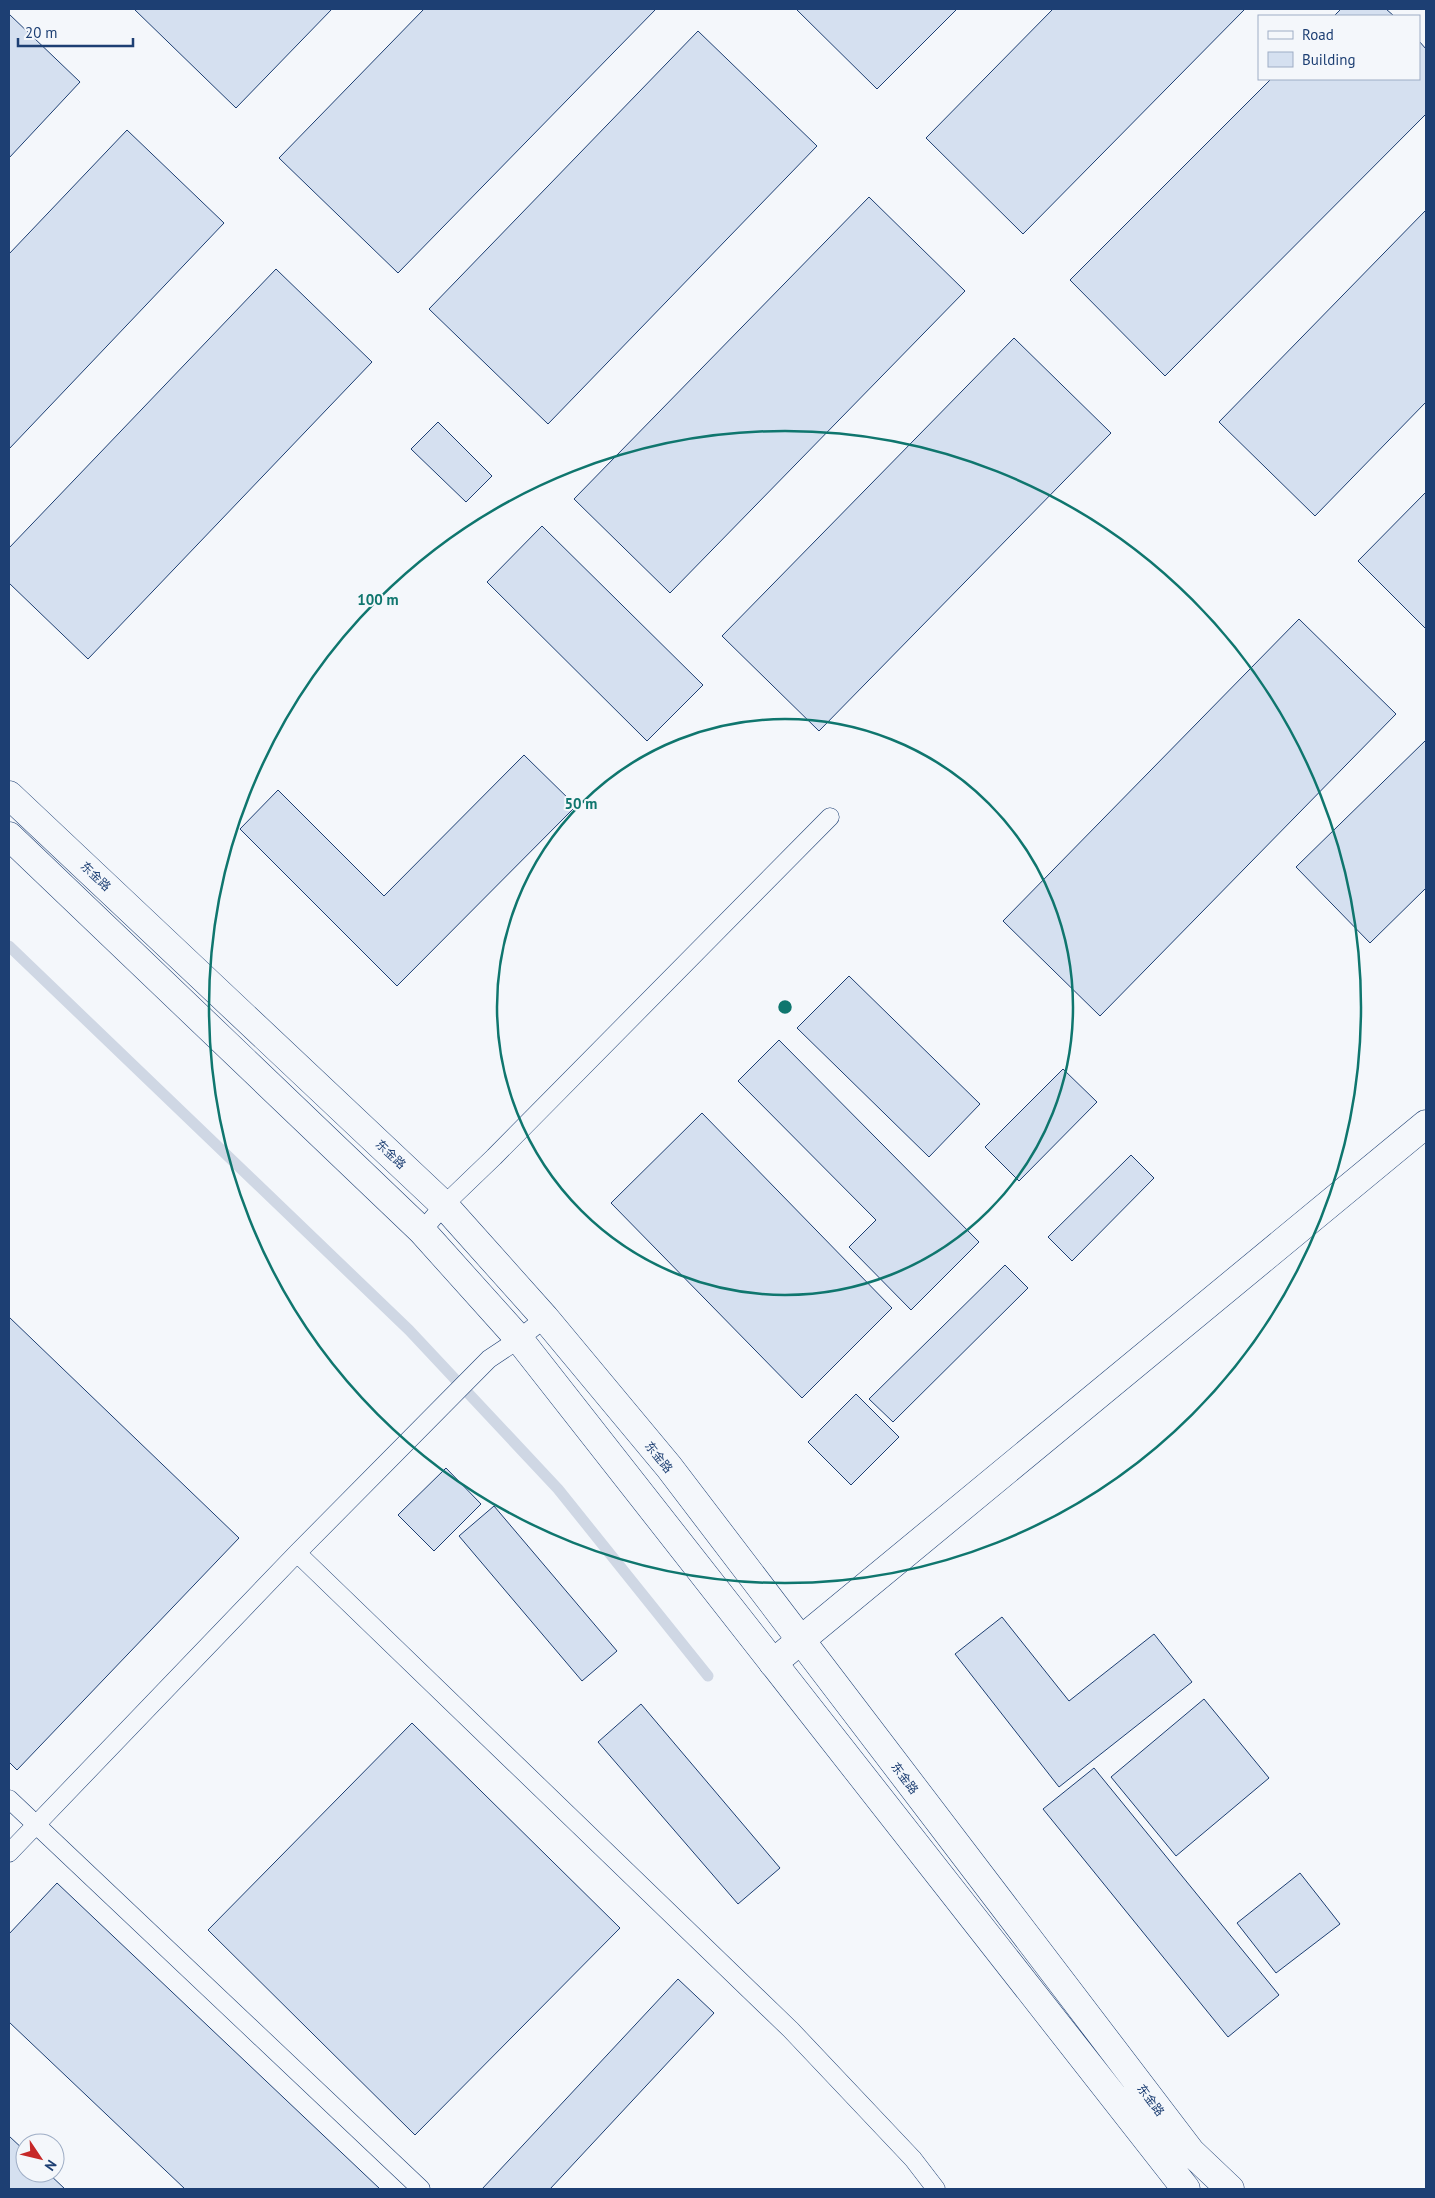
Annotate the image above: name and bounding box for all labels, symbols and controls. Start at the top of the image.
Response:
scale bar [18,15,132,47]
legend [1258,15,1420,80]
text: 20 m [25,23,58,42]
text: Road [1302,25,1334,44]
text: Building [1302,50,1356,69]
text: 100 m [357,590,399,609]
text: 50 m [565,794,597,813]
street label: 东金路 [78,858,114,894]
centre of rings [776,998,794,1016]
street label: 东金路 [373,1136,409,1172]
street label: 东金路 [642,1438,676,1476]
street label: 东金路 [888,1759,922,1797]
street label: 东金路 [1134,2081,1168,2119]
north arrow [15,2133,65,2183]
text: N [41,2157,61,2174]

